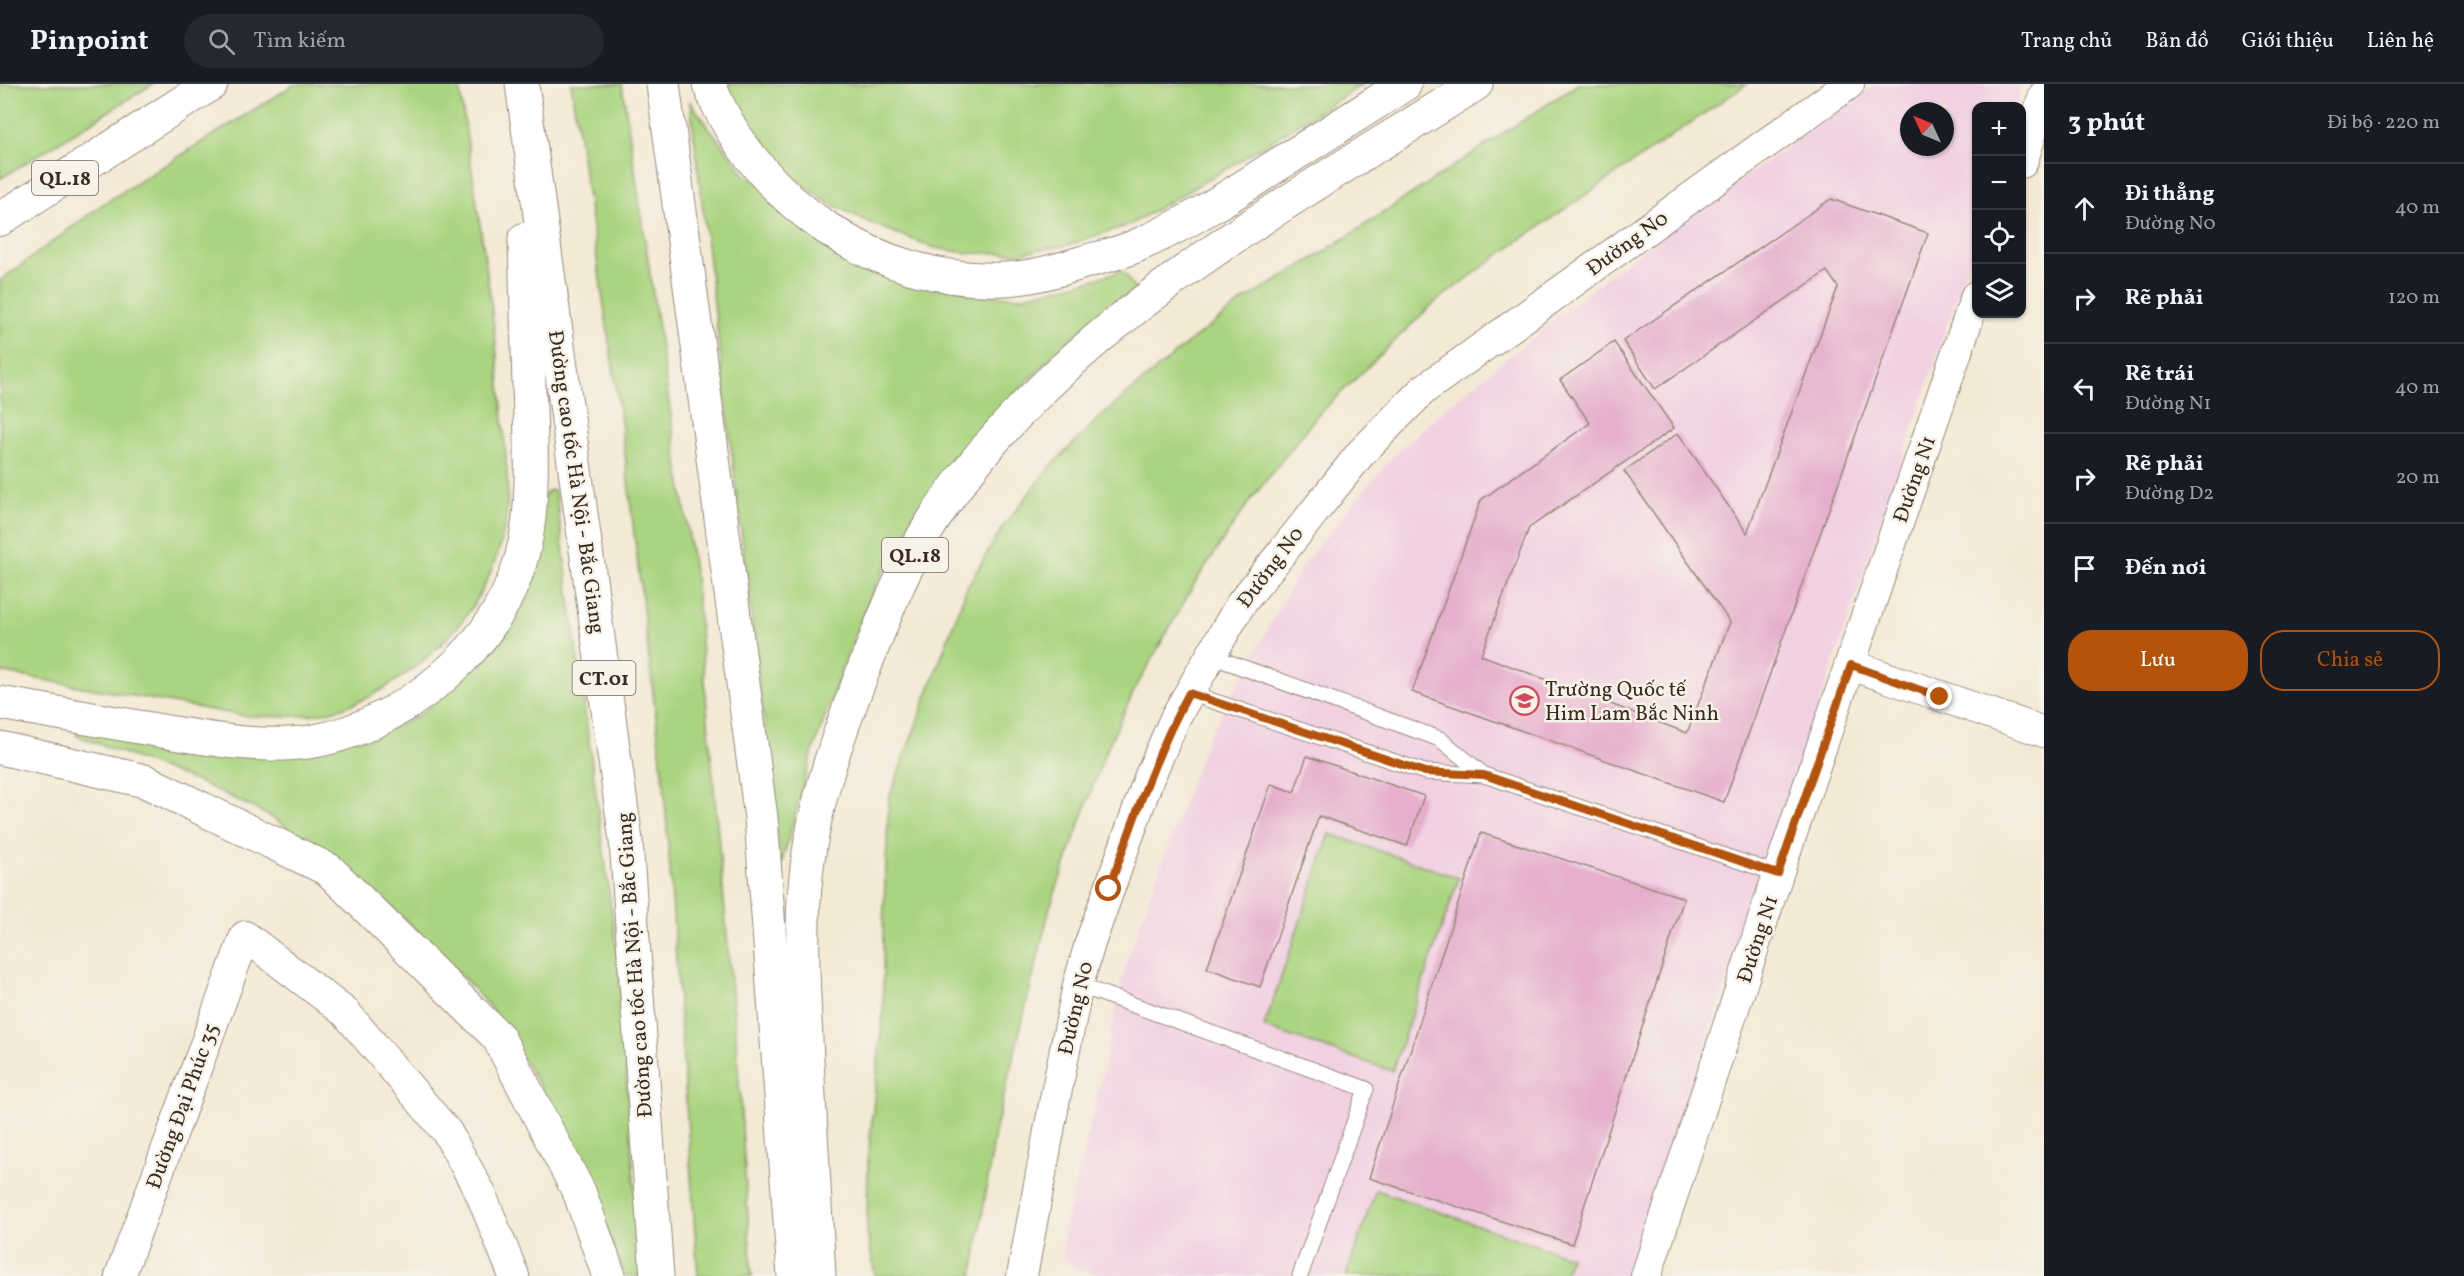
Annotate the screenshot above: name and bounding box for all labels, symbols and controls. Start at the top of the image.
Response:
search box [184,14,604,68]
text: Pinpoint [30,22,148,61]
icon: search [205,25,238,58]
text: Tìm kiếm [253,26,346,57]
text: Trang chủ [2021,27,2112,56]
text: Bản đồ [2145,27,2209,56]
text: Giới thiệu [2242,27,2334,56]
text: Liên hệ [2367,27,2434,56]
north arrow [1900,102,1954,156]
map controls [1972,102,2026,318]
button: + [1972,102,2026,156]
text: 3 phút [2068,105,2145,141]
text: Đi bộ · 220 m [2327,109,2440,137]
button: − [1972,156,2026,210]
road number: QL.18 [32,161,98,195]
text: Đi thẳng [2125,179,2215,210]
icon: ahead [2068,192,2101,225]
text: 40 m [2395,194,2440,222]
street label: Đường N0 [1581,205,1675,284]
button: locate [1972,210,2026,264]
text: Đường N0 [2125,210,2216,238]
button: layers [1972,264,2026,318]
icon: right [2068,282,2101,315]
text: Rẽ phải [2125,283,2204,314]
text: 120 m [2388,284,2440,312]
street label: Đường cao tốc Hà Nội - Bắc Giang [540,328,611,636]
text: Rẽ trái [2125,359,2194,390]
icon: left [2068,372,2101,405]
text: 40 m [2395,374,2440,402]
text: Đường N1 [2125,390,2211,418]
street label: Đường N1 [1887,432,1944,527]
text: Rẽ phải [2125,449,2204,480]
icon: right [2068,462,2101,495]
text: 20 m [2396,464,2440,492]
text: Đường D2 [2125,480,2214,508]
street label: Đường N0 [1231,521,1311,615]
road number: QL.18 [882,538,948,572]
icon: arrive [2068,552,2101,585]
text: Đến nơi [2125,553,2207,584]
button: Lưu [2068,630,2248,691]
button: Chia sẻ [2260,630,2440,691]
road number: CT.01 [572,661,636,695]
place label: Trường Quốc tế Him Lam Bắc Ninh [1545,676,1719,729]
route end [1926,683,1952,709]
school or university icon: Trường Quốc tế Him Lam Bắc Ninh [1508,685,1540,717]
street label: Đường cao tốc Hà Nội - Bắc Giang [610,811,661,1119]
route start [1095,875,1121,901]
street label: Đường N1 [1731,892,1786,987]
street label: Đường N0 [1052,959,1101,1058]
street label: Đường Đại Phúc 35 [140,1020,227,1193]

